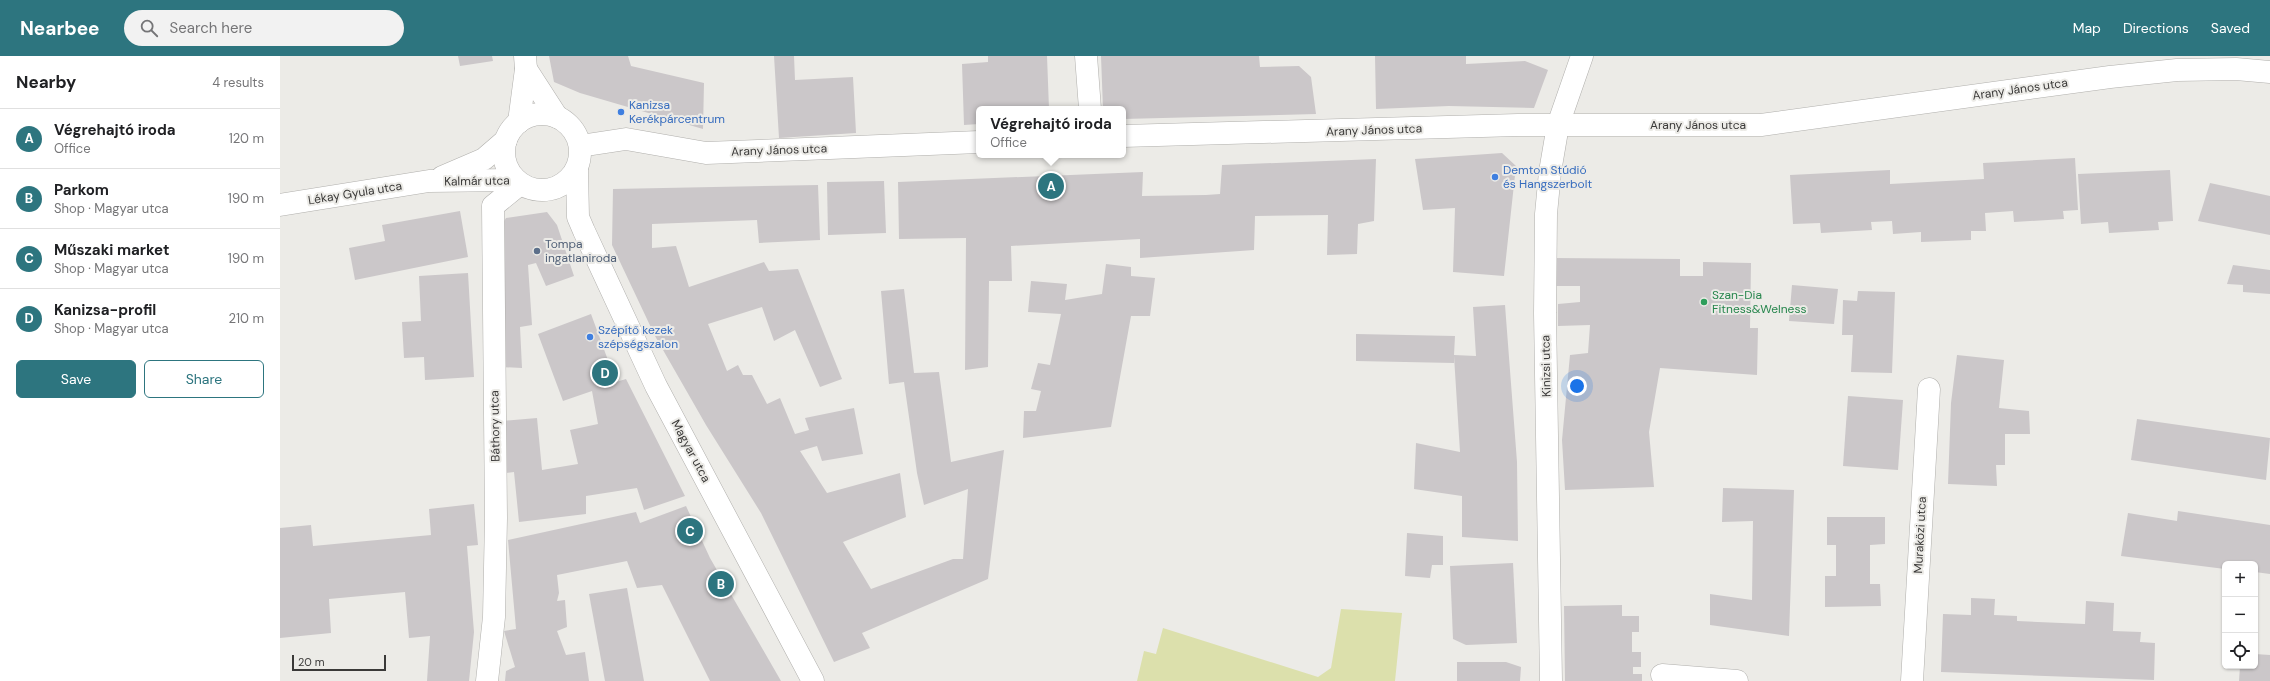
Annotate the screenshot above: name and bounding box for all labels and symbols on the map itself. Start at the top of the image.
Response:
street label: Arany János utca [1971,74,2069,104]
place label: Kanizsa Kerékpárcentrum [629,97,725,127]
marker: Kanizsa Kerékpárcentrum [616,107,626,117]
street label: Arany János utca [1650,117,1746,133]
street label: Arany János utca [1326,120,1422,140]
street label: Arany János utca [731,140,827,160]
place label: Demton Stúdió és Hangszerbolt [1503,162,1592,192]
pin: A [1038,171,1064,201]
street label: Kalmár utca [444,172,510,190]
marker: Demton Stúdió és Hangszerbolt [1490,172,1500,182]
street label: Lékay Gyula utca [307,178,403,208]
place label: Tompa ingatlaniroda [545,236,617,266]
marker: Tompa ingatlaniroda [532,246,542,256]
place label: Szan-Dia Fitness&Welness [1712,287,1806,317]
marker: Szan-Dia Fitness&Welness [1699,297,1709,307]
place label: Szépítő kezek szépségszalon [598,322,678,352]
marker: Szépítő kezek szépségszalon [585,332,595,342]
street label: Kinizsi utca [1537,335,1555,397]
pin: D [592,358,618,388]
your location [1567,376,1587,396]
street label: Báthory utca [486,390,504,462]
street label: Magyar utca [668,417,714,485]
street label: Muraközi utca [1910,496,1930,574]
pin: C [677,516,703,546]
pin: B [708,569,734,599]
scale bar [292,653,386,672]

